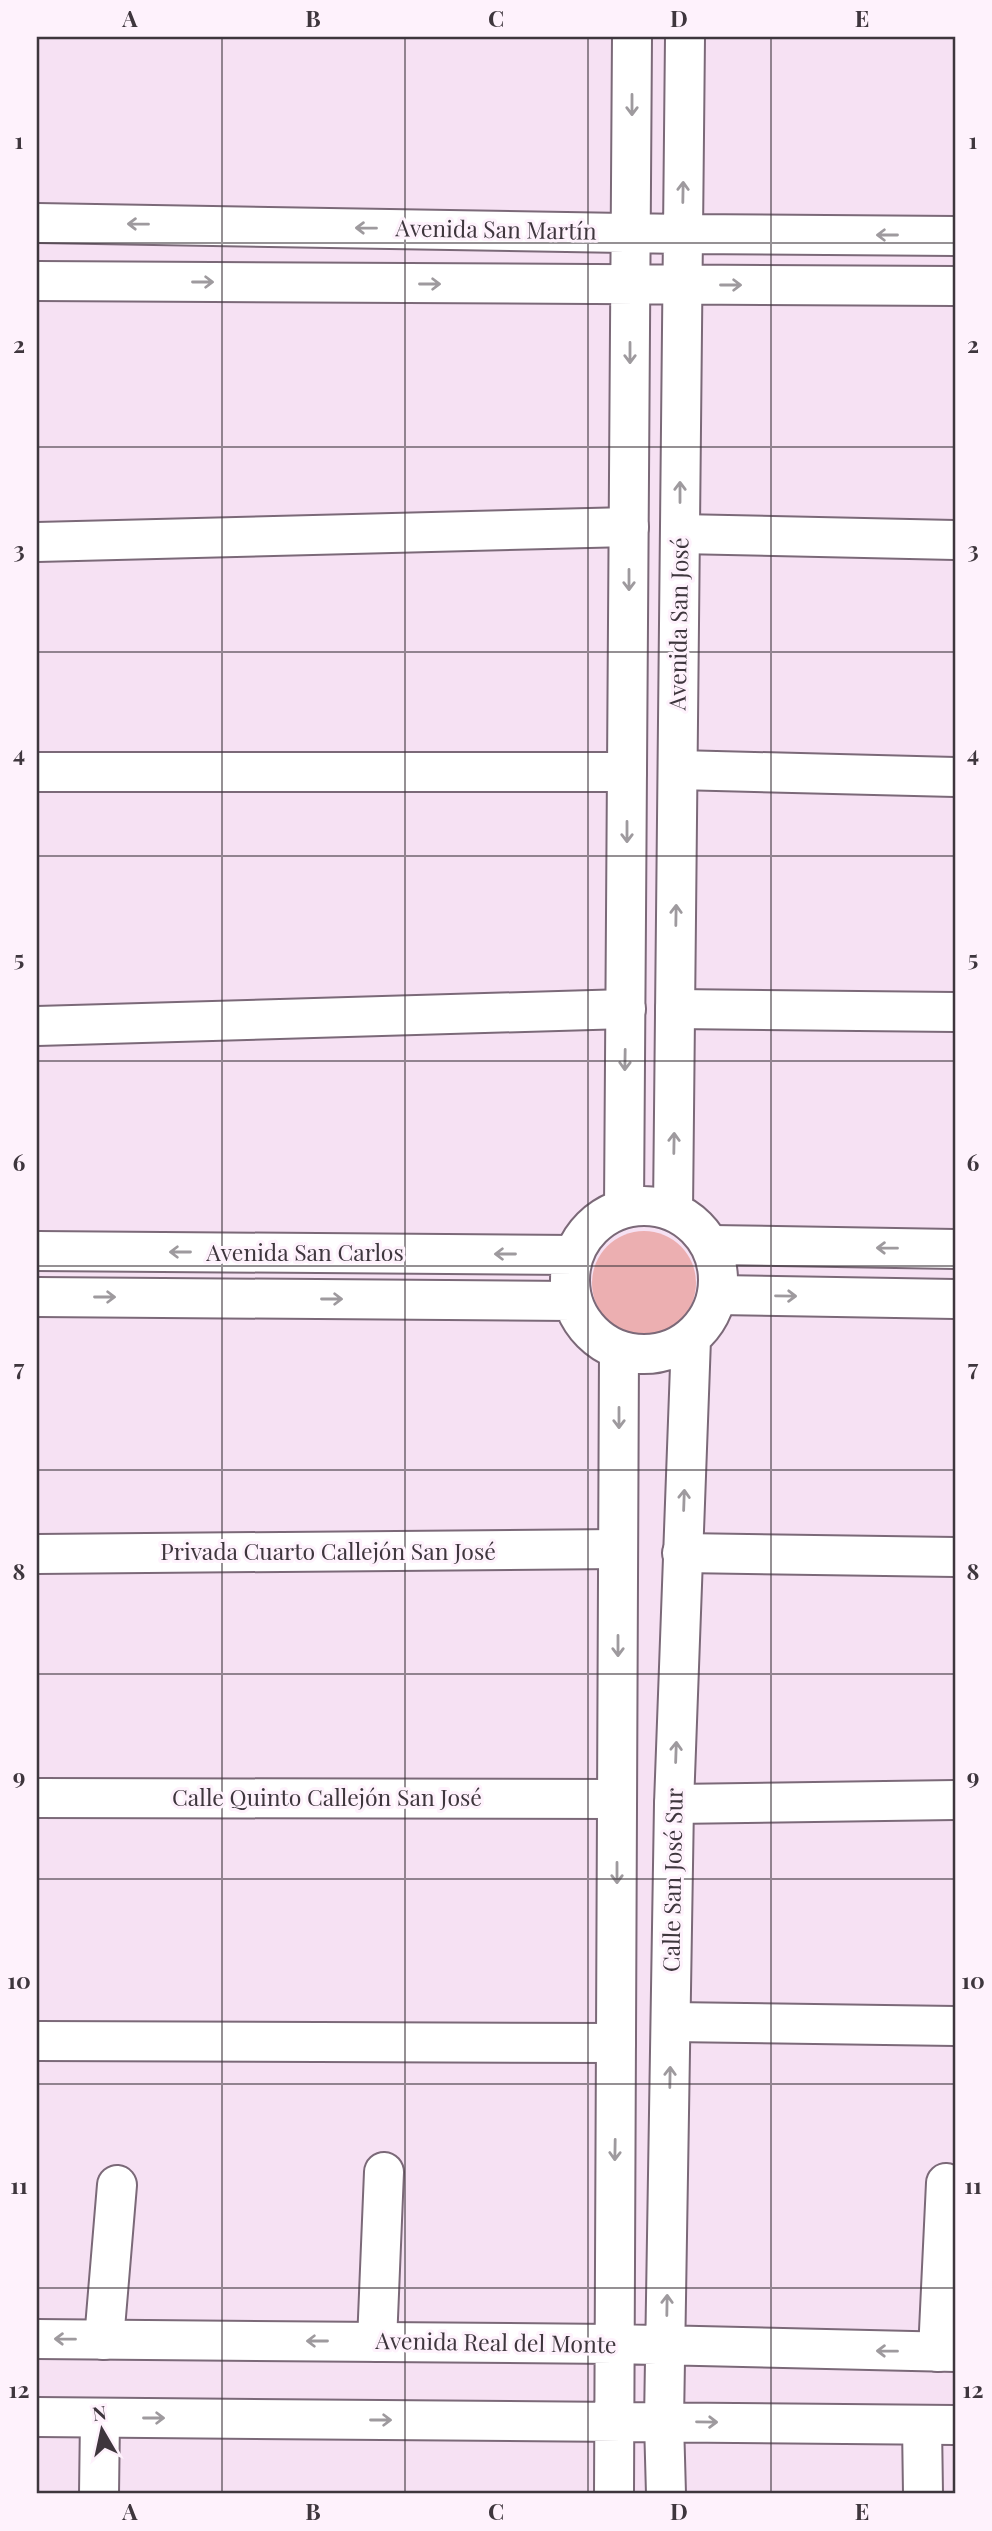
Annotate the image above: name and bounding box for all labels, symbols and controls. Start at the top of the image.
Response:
text: A [121,2,138,33]
text: B [305,2,321,33]
text: C [488,2,504,33]
text: D [670,2,688,33]
text: E [855,2,869,33]
one-way arrow [625,93,639,116]
text: 1 [15,124,24,155]
text: 1 [969,124,978,155]
one-way arrow [677,181,690,204]
street label: Avenida San Martín [394,211,597,246]
one-way arrow [127,218,150,231]
one-way arrow [354,221,377,235]
one-way arrow [876,229,899,242]
one-way arrow [191,275,214,289]
one-way arrow [419,277,442,290]
one-way arrow [720,278,743,292]
text: 2 [13,328,25,359]
text: 2 [967,328,979,359]
one-way arrow [623,341,637,364]
one-way arrow [673,481,687,504]
text: 3 [13,533,25,564]
text: 3 [967,533,979,564]
street label: Avenida San José [660,537,695,712]
one-way arrow [622,569,636,592]
text: 4 [13,737,25,768]
text: 4 [967,737,979,768]
one-way arrow [620,821,634,844]
one-way arrow [669,904,683,927]
text: 5 [14,942,24,973]
text: 5 [968,942,978,973]
one-way arrow [618,1048,632,1071]
one-way arrow [667,1132,680,1155]
text: 6 [13,1146,26,1177]
text: 6 [967,1146,980,1177]
street label: Avenida San Carlos [205,1236,404,1267]
one-way arrow [876,1241,899,1255]
one-way arrow [169,1245,192,1259]
one-way arrow [494,1247,517,1261]
one-way arrow [774,1290,797,1303]
one-way arrow [93,1291,116,1304]
one-way arrow [321,1292,344,1306]
text: 7 [14,1351,25,1382]
text: 7 [968,1351,979,1382]
one-way arrow [612,1407,626,1430]
one-way arrow [677,1489,690,1512]
street label: Privada Cuarto Callejón San José [160,1535,496,1566]
text: 8 [13,1555,25,1586]
text: 8 [967,1555,979,1586]
one-way arrow [611,1634,625,1657]
one-way arrow [669,1741,682,1764]
text: 9 [13,1760,25,1791]
text: 9 [967,1760,979,1791]
street label: Calle Quinto Callejón San José [172,1781,482,1812]
street label: Calle San José Sur [654,1788,689,1972]
one-way arrow [610,1862,624,1885]
text: 10 [7,1964,31,1995]
text: 10 [961,1964,985,1995]
one-way arrow [663,2066,677,2089]
one-way arrow [608,2138,622,2161]
text: 11 [10,2169,28,2200]
text: 11 [964,2169,982,2200]
one-way arrow [660,2294,674,2317]
street label: Avenida Real del Monte [374,2324,617,2359]
one-way arrow [53,2332,76,2346]
one-way arrow [305,2334,328,2348]
one-way arrow [876,2344,899,2357]
text: 12 [9,2373,29,2404]
text: 12 [963,2373,983,2404]
north arrow [66,2394,136,2464]
text: N [90,2398,108,2426]
one-way arrow [142,2411,165,2425]
one-way arrow [370,2413,393,2427]
one-way arrow [695,2416,718,2429]
text: A [121,2495,138,2526]
text: B [305,2495,321,2526]
text: C [488,2495,504,2526]
text: D [670,2495,688,2526]
text: E [855,2495,869,2526]

